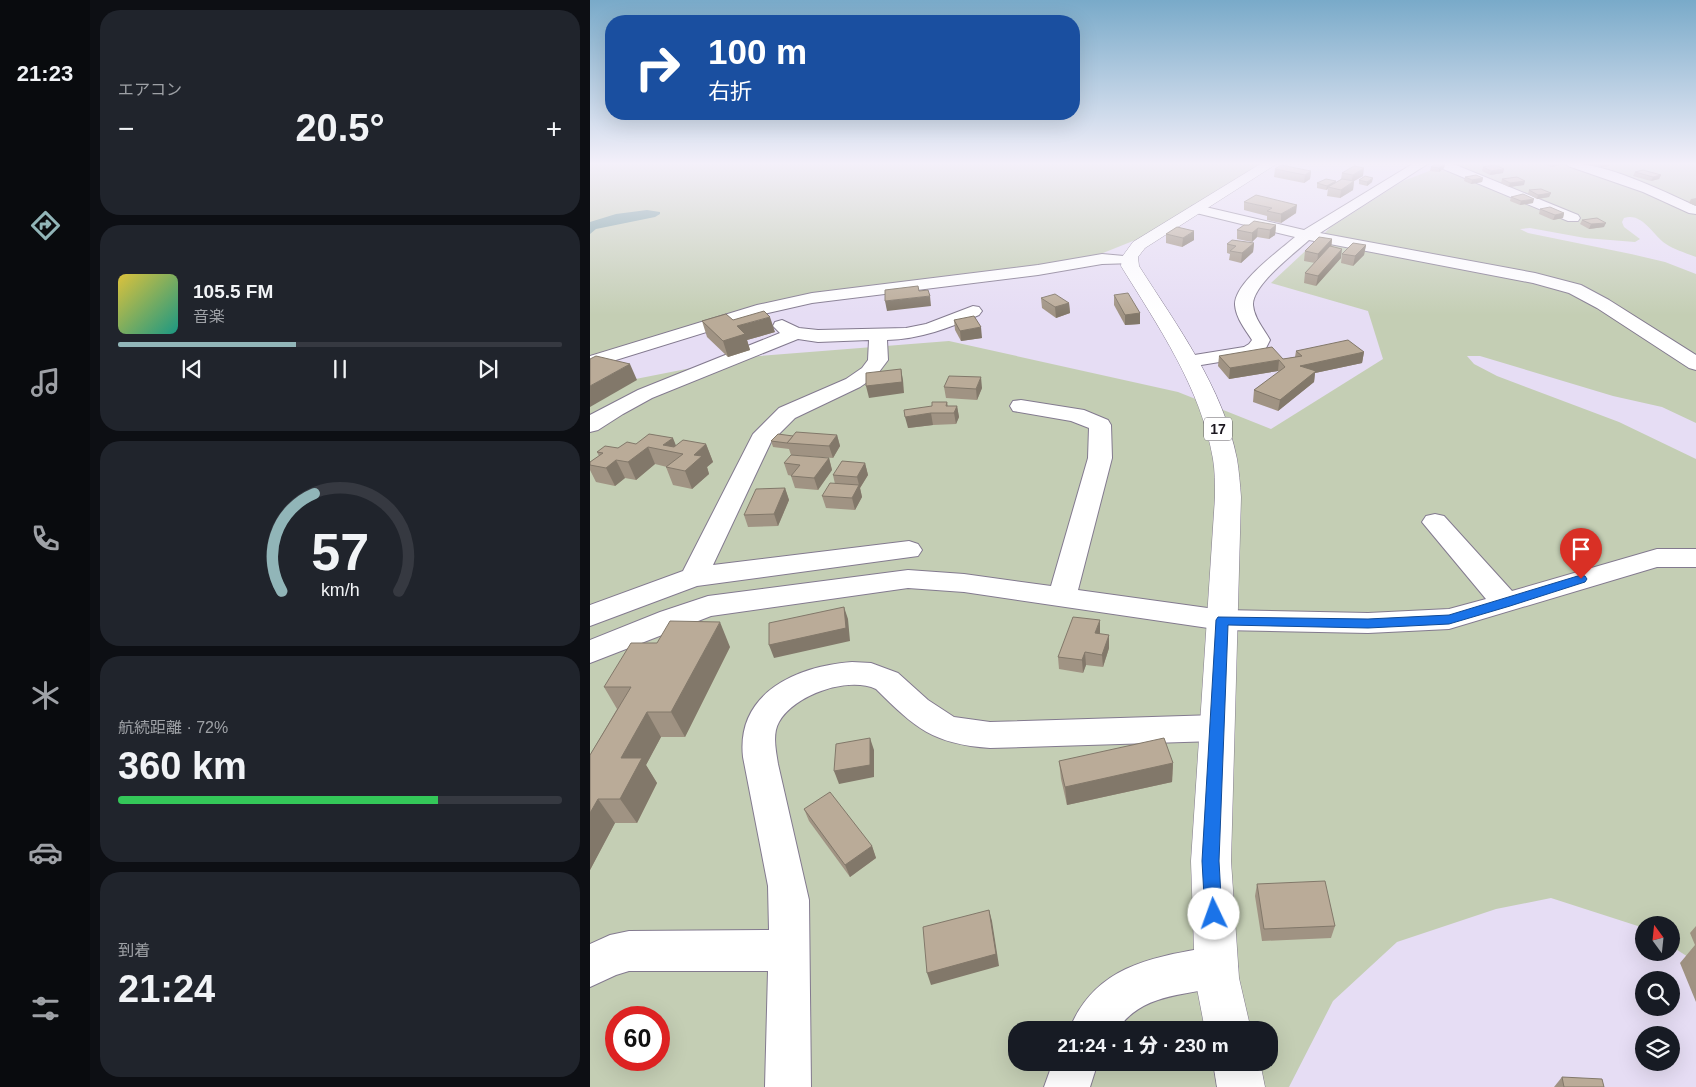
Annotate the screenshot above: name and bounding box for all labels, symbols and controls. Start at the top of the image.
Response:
text: 100 m [708,32,807,71]
icon: right [625,35,690,100]
text: 21:23 [17,61,73,86]
text: 右折 [708,79,752,104]
text: エアコン [118,81,182,98]
text: 20.5° [295,107,385,149]
text: − [118,113,134,144]
text: + [546,113,562,144]
icon: directions [28,208,63,243]
text: 105.5 FM [193,281,273,302]
text: 音楽 [193,308,225,325]
icon: previous [178,355,206,383]
icon: pause [326,355,354,383]
icon: next [474,355,502,383]
icon: music [28,365,63,400]
road number: 17 [1204,418,1232,440]
icon: phone [28,521,63,556]
text: 57 [311,523,369,581]
pin [1560,528,1602,579]
icon: arrive [1567,535,1595,563]
text: km/h [321,580,359,600]
icon: climate [28,678,63,713]
text: 航続距離 · 72% [118,719,228,736]
text: 360 km [118,745,247,787]
icon: car [28,835,63,870]
position arrow [1187,887,1239,939]
north arrow [1635,916,1680,961]
map controls [1635,916,1680,1071]
text: 到着 [118,942,150,959]
text: 21:24 [118,968,215,1010]
button: search [1635,971,1680,1016]
icon: filters [28,991,63,1026]
speed limit sign: 60 [605,1006,670,1071]
button: layers [1635,1026,1680,1071]
text: 21:24 · 1 分 · 230 m [1057,1035,1229,1056]

